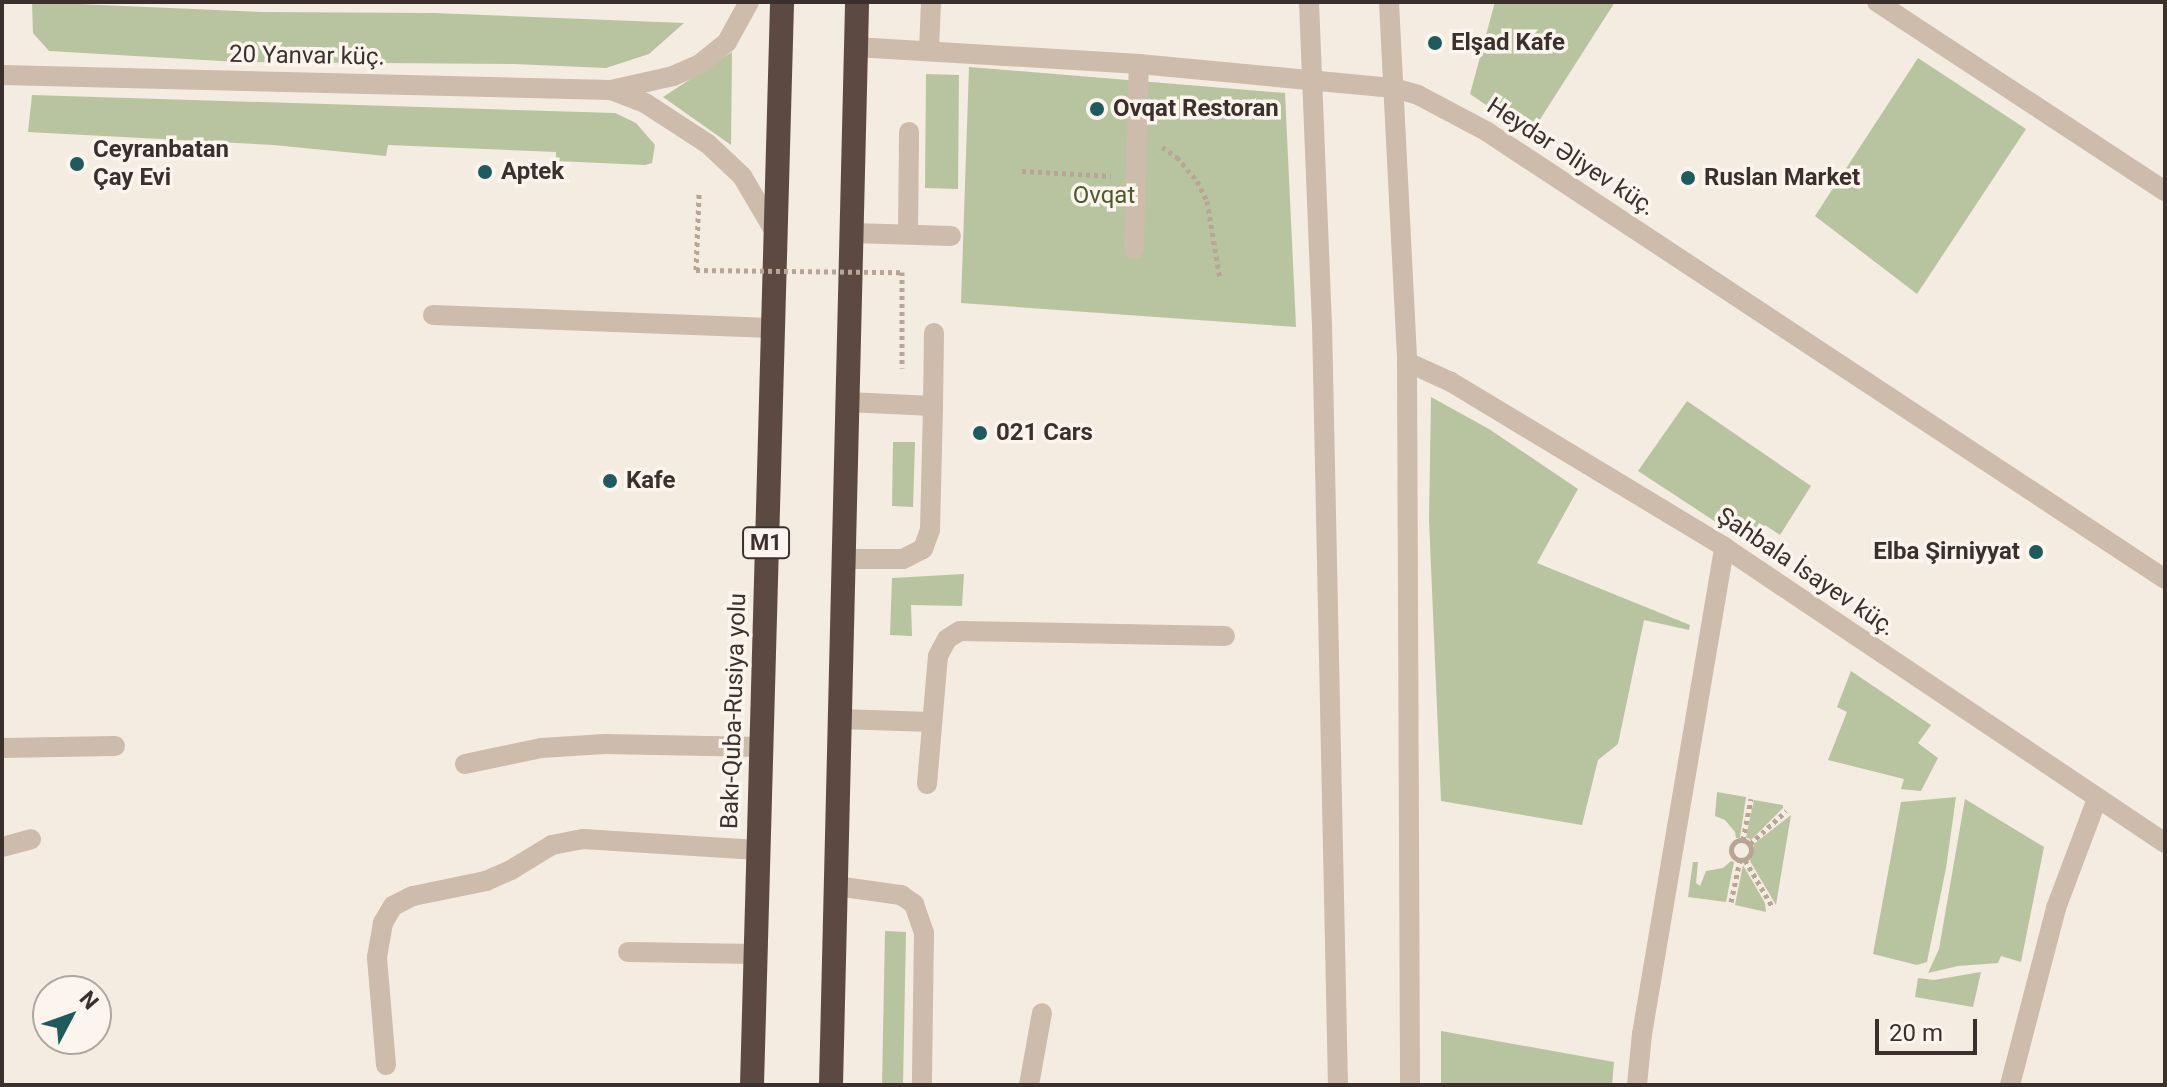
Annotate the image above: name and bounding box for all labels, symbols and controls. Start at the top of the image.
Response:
place label: Elşad Kafe [1451,29,1565,57]
marker: Elşad Kafe [1426,34,1444,52]
street label: 20 Yanvar küç. [229,40,385,72]
street label: Heydər Əliyev küç. [1481,92,1661,222]
place label: Ovqat Restoran [1113,95,1279,123]
marker: Ovqat Restoran [1088,100,1106,118]
place label: Ceyranbatan Çay Evi [93,136,229,192]
marker: Ceyranbatan Çay Evi [68,155,86,173]
place label: Aptek [501,158,564,186]
marker: Aptek [476,163,494,181]
place label: Ruslan Market [1704,164,1860,192]
marker: Ruslan Market [1679,169,1697,187]
park label: Ovqat [1073,182,1135,210]
place label: 021 Cars [996,419,1093,447]
marker: 021 Cars [971,424,989,442]
place label: Kafe [626,467,675,495]
marker: Kafe [601,472,619,490]
street label: Şahbala İsayev küç. [1711,502,1901,642]
road number: M1 [742,525,790,561]
place label: Elba Şirniyyat [1873,538,2020,566]
marker: Elba Şirniyyat [2027,543,2045,561]
street label: Bakı-Quba-Rusiya yolu [715,593,753,829]
north arrow [32,975,112,1055]
text: N [74,986,104,1014]
scale bar [1879,1003,1981,1053]
text: 20 m [1889,1019,1943,1047]

